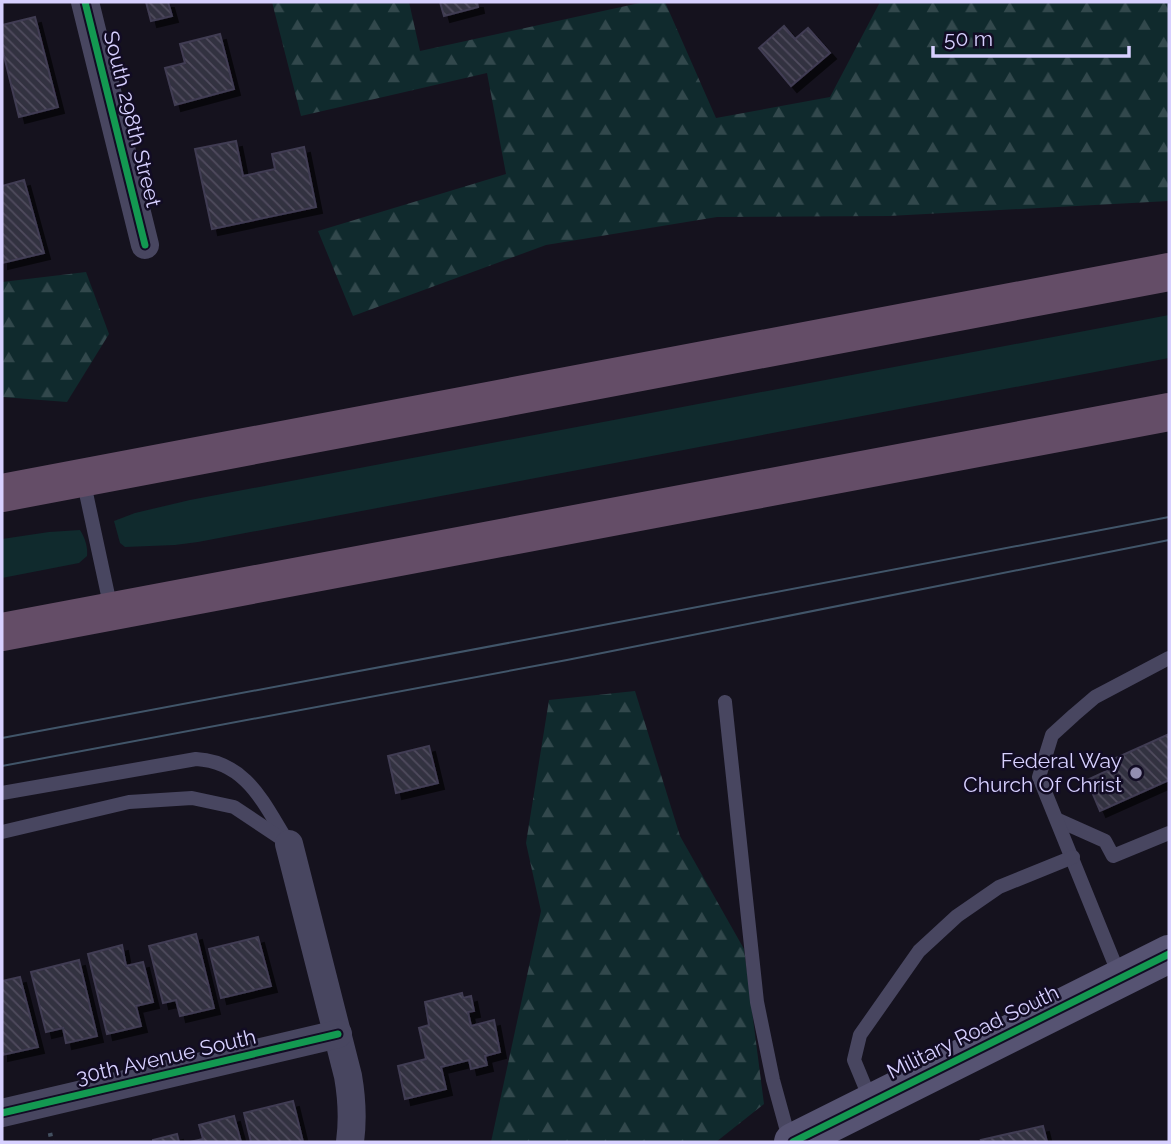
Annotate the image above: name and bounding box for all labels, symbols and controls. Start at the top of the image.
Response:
scale bar [933,14,1129,58]
text: 50 m [944,26,993,51]
street label: South 298th Street [98,28,166,210]
place label: Federal Way Church Of Christ [963,748,1122,797]
marker: Federal Way Church Of Christ [1128,765,1144,781]
street label: Military Road South [883,979,1063,1084]
street label: 30th Avenue South [73,1024,258,1089]

